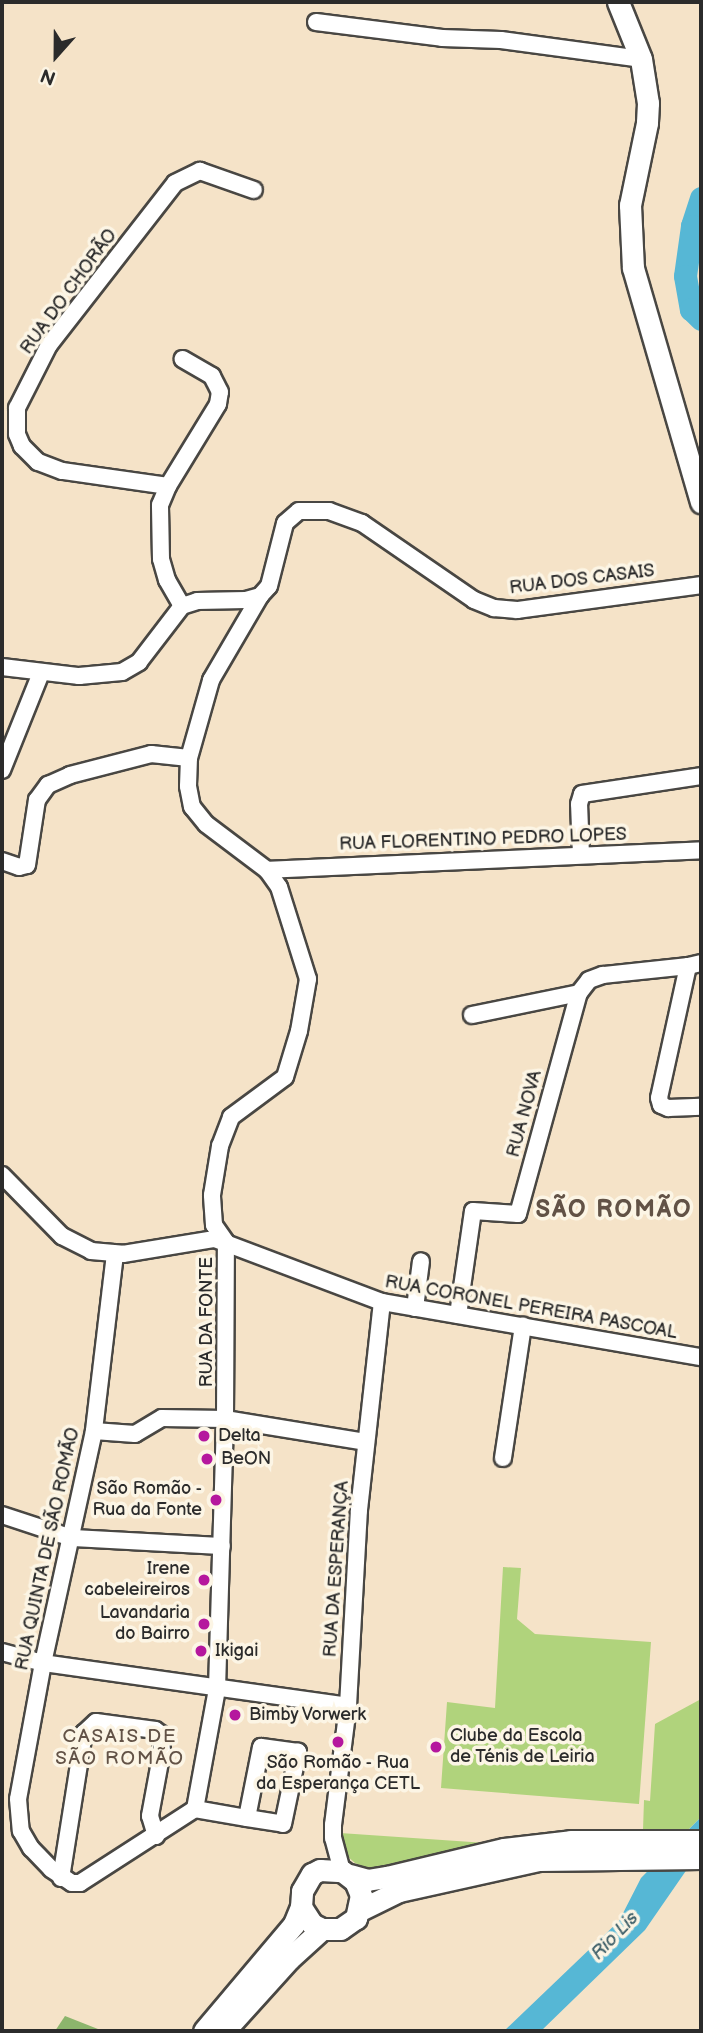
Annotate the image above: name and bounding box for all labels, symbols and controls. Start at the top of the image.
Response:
north arrow [21,21,91,91]
text: N [38,63,59,89]
street label: RUA DO CHORÃO [16,225,122,359]
street label: RUA DOS CASAIS [508,560,656,600]
street label: RUA FLORENTINO PEDRO LOPES [339,824,627,856]
street label: RUA NOVA [503,1068,547,1160]
district label: SÃO ROMÃO [537,1196,691,1224]
street label: RUA DA FONTE [196,1257,218,1387]
street label: RUA CORONEL PEREIRA PASCOAL [383,1272,679,1344]
street label: RUA QUINTA DE SÃO ROMÃO [12,1425,84,1673]
place label: Delta [218,1425,261,1447]
marker: Delta [196,1428,212,1444]
place label: BeON [221,1448,271,1470]
marker: BeON [199,1451,215,1467]
place label: São Romão - Rua da Fonte [93,1479,202,1522]
street label: RUA DA ESPERANÇA [320,1480,354,1658]
marker: São Romão - Rua da Fonte [208,1492,224,1508]
place label: Irene cabeleireiros [84,1559,190,1602]
marker: Irene cabeleireiros [196,1572,212,1588]
place label: Lavandaria do Bairro [100,1603,190,1646]
marker: Lavandaria do Bairro [196,1616,212,1632]
place label: Ikigai [215,1640,258,1662]
marker: Ikigai [193,1643,209,1659]
place label: Bimby Vorwerk [249,1704,368,1726]
marker: Bimby Vorwerk [227,1707,243,1723]
district label: CASAIS DE SÃO ROMÃO [56,1726,184,1770]
place label: Clube da Escola de Ténis de Leiria [450,1726,595,1768]
marker: São Romão - Rua da Esperança CETL [330,1734,346,1750]
marker: Clube da Escola de Ténis de Leiria [428,1739,444,1755]
place label: São Romão - Rua da Esperança CETL [256,1753,420,1796]
water label: Rio Lis [587,1907,643,1965]

